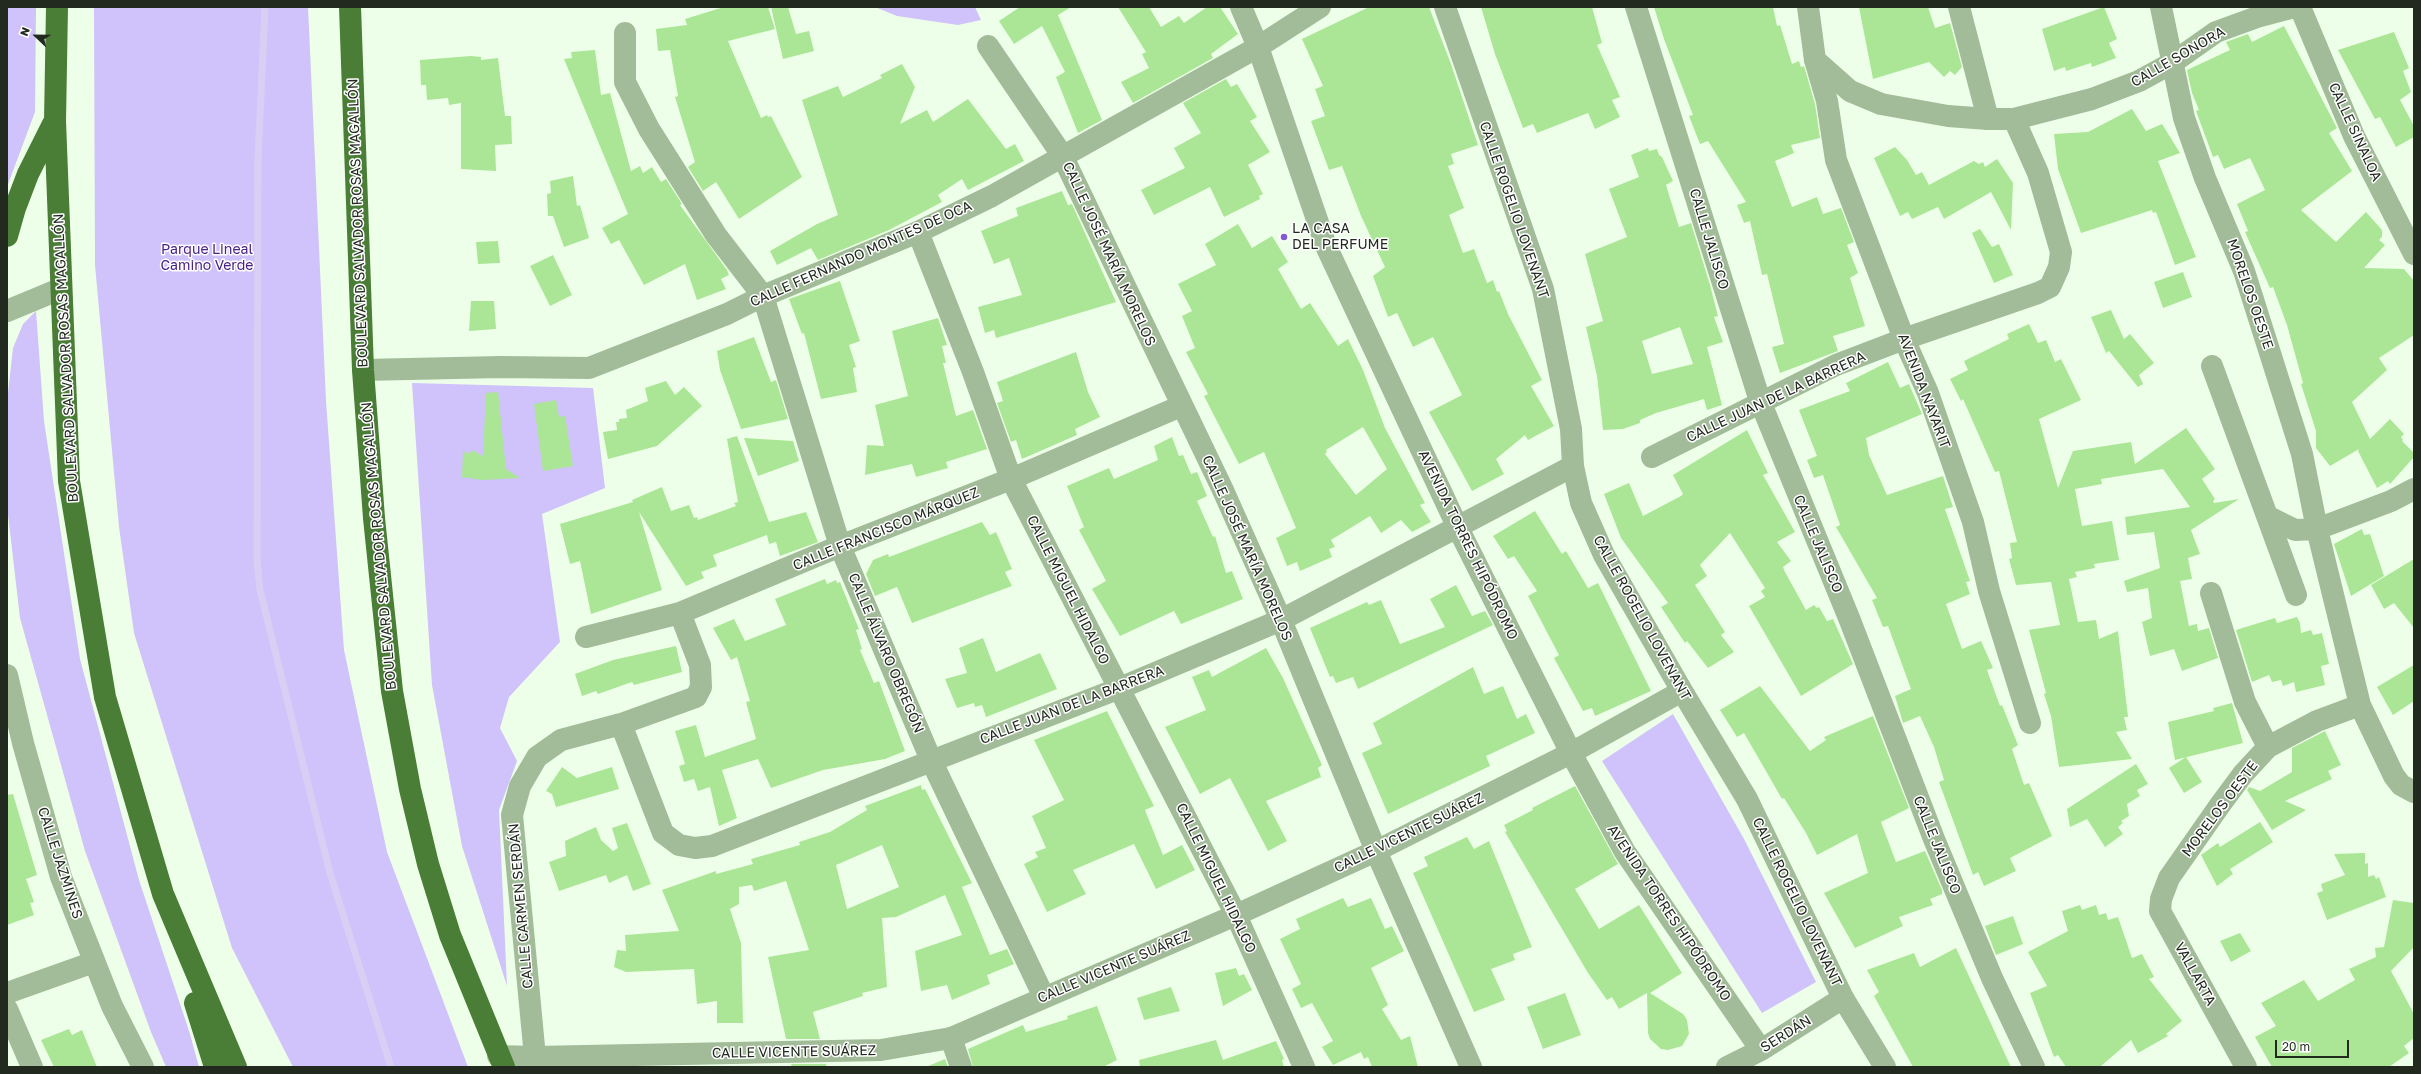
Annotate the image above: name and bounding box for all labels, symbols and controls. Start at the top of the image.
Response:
north arrow [16,16,56,56]
street label: CALLE SONORA [2128,23,2228,91]
text: N [17,25,32,38]
street label: BOULEVARD SALVADOR ROSAS MAGALLÓN [345,78,371,368]
street label: CALLE SINALOA [2325,80,2385,184]
street label: CALLE ROGELIO LOVENANT [1476,119,1552,301]
street label: CALLE JOSÉ MARÍA MORELOS [1059,159,1159,349]
street label: CALLE JALISCO [1686,187,1732,291]
street label: CALLE FERNANDO MONTES DE OCA [748,197,974,311]
street label: BOULEVARD SALVADOR ROSAS MAGALLÓN [50,213,82,503]
place label: LA CASA DEL PERFUME [1292,221,1388,254]
marker: LA CASA DEL PERFUME [1279,232,1289,242]
street label: MORELOS OESTE [2223,237,2277,351]
park label: Parque Lineal Camino Verde [161,242,253,274]
street label: AVENIDA NAYARIT [1894,331,1954,451]
street label: CALLE JUAN DE LA BARRERA [1684,348,1868,446]
street label: BOULEVARD SALVADOR ROSAS MAGALLÓN [358,401,400,691]
street label: AVENIDA TORRES HIPÓDROMO [1415,447,1521,643]
street label: CALLE JOSÉ MARÍA MORELOS [1198,453,1296,643]
street label: CALLE FRANCISCO MÁRQUEZ [791,484,981,574]
street label: CALLE JALISCO [1790,493,1846,595]
street label: CALLE MIGUEL HIDALGO [1023,513,1113,667]
street label: CALLE ROGELIO LOVENANT [1590,533,1694,703]
street label: CALLE ÁLVARO OBREGÓN [845,571,927,735]
street label: CALLE JUAN DE LA BARRERA [978,662,1166,748]
street label: MORELOS OESTE [2178,758,2262,860]
street label: CALLE VICENTE SUÁREZ [1331,789,1487,877]
street label: CALLE JALISCO [1910,793,1964,897]
street label: CALLE MIGUEL HIDALGO [1172,800,1260,956]
street label: CALLE JAZMINES [34,805,86,921]
street label: CALLE ROGELIO LOVENANT [1749,815,1845,989]
street label: AVENIDA TORRES HIPÓDROMO [1604,822,1734,1004]
street label: CALLE CARMEN SERDÁN [505,823,537,989]
street label: CALLE VICENTE SUÁREZ [1035,927,1193,1007]
street label: VALLARTA [2171,939,2219,1009]
street label: SERDÁN [1758,1012,1814,1056]
scale bar [2277,1032,2351,1058]
text: 20 m [2282,1039,2310,1054]
street label: CALLE VICENTE SUÁREZ [712,1042,876,1062]

